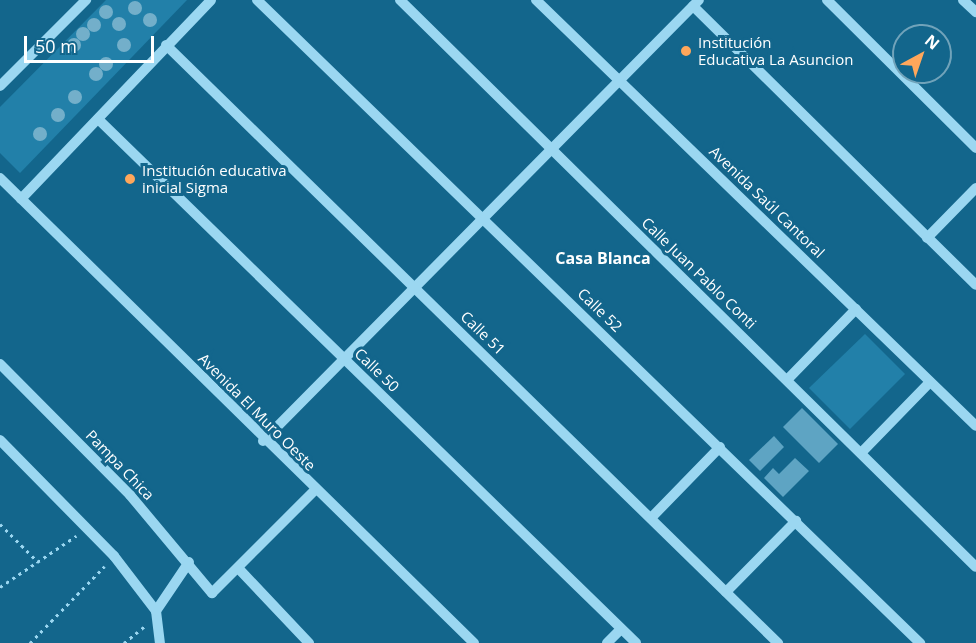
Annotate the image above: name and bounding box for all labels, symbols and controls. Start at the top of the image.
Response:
scale bar [27,24,158,62]
north arrow [892,24,952,84]
text: N [920,29,944,54]
place label: Institución Educativa La Asuncion [698,33,853,68]
text: 50 m [35,34,77,58]
marker: Institución Educativa La Asuncion [679,44,693,58]
street label: Avenida Saúl Cantoral [706,142,828,262]
place label: Institución educativa inicial Sigma [142,161,287,196]
marker: Institución educativa inicial Sigma [123,172,137,186]
street label: Calle Juan Pablo Conti [638,214,760,332]
district label: Casa Blanca [555,248,651,268]
street label: Calle 52 [574,284,626,336]
street label: Calle 51 [457,307,509,359]
street label: Calle 50 [351,344,403,396]
street label: Avenida El Muro Oeste [195,350,319,474]
street label: Pampa Chica [82,426,158,504]

